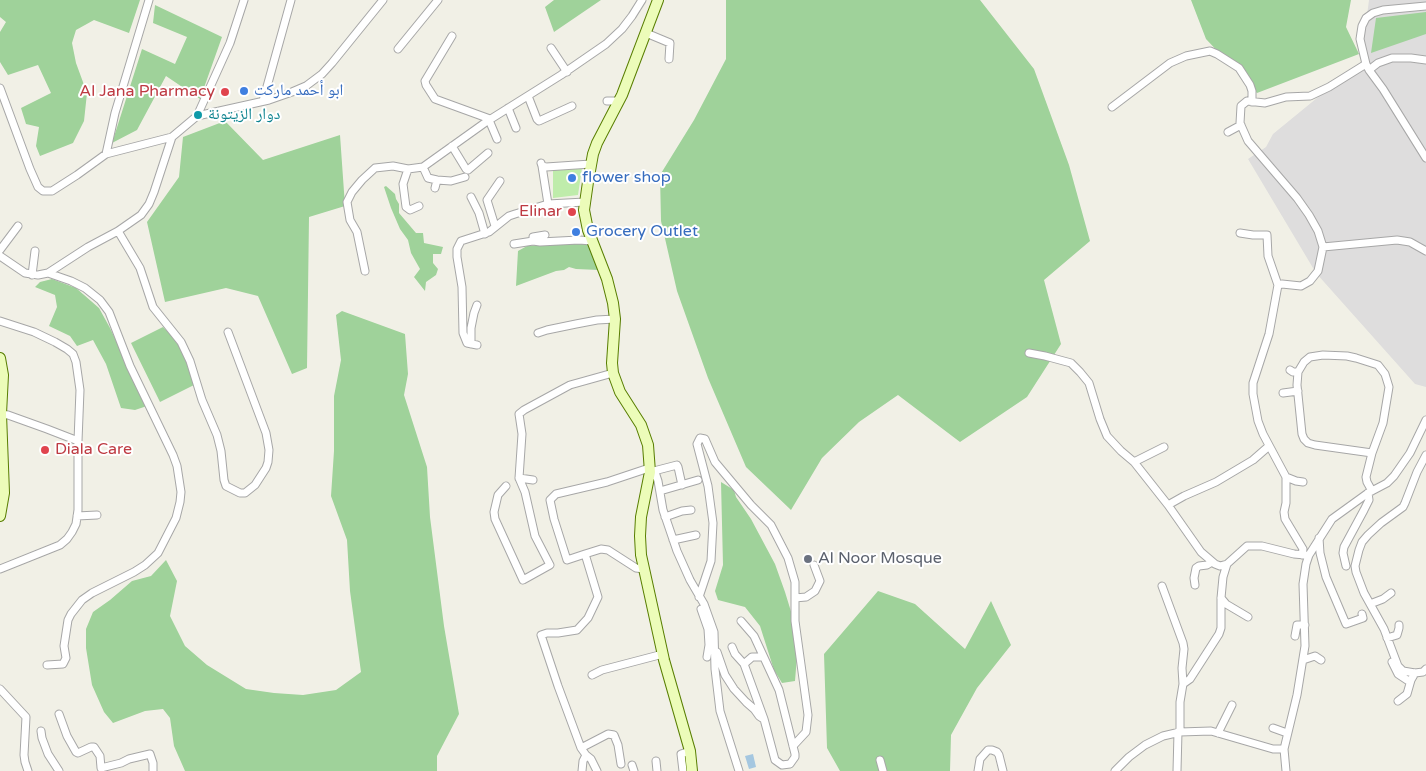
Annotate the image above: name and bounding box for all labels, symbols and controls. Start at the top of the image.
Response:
place label: ابو أحمد ماركت [254,81,343,101]
place label: Al Jana Pharmacy [79,82,215,102]
marker: ابو أحمد ماركت [238,85,250,97]
marker: Al Jana Pharmacy [219,86,231,98]
place label: دوار الزيتونة [208,105,280,125]
marker: دوار الزيتونة [192,109,204,121]
place label: flower shop [582,168,671,188]
marker: flower shop [566,172,578,184]
place label: Elinar [519,202,562,222]
marker: Elinar [566,206,578,218]
place label: Grocery Outlet [586,222,698,242]
marker: Grocery Outlet [570,226,582,238]
place label: Diala Care [55,440,132,460]
marker: Diala Care [39,444,51,456]
place label: Al Noor Mosque [818,549,942,569]
marker: Al Noor Mosque [802,553,814,565]

